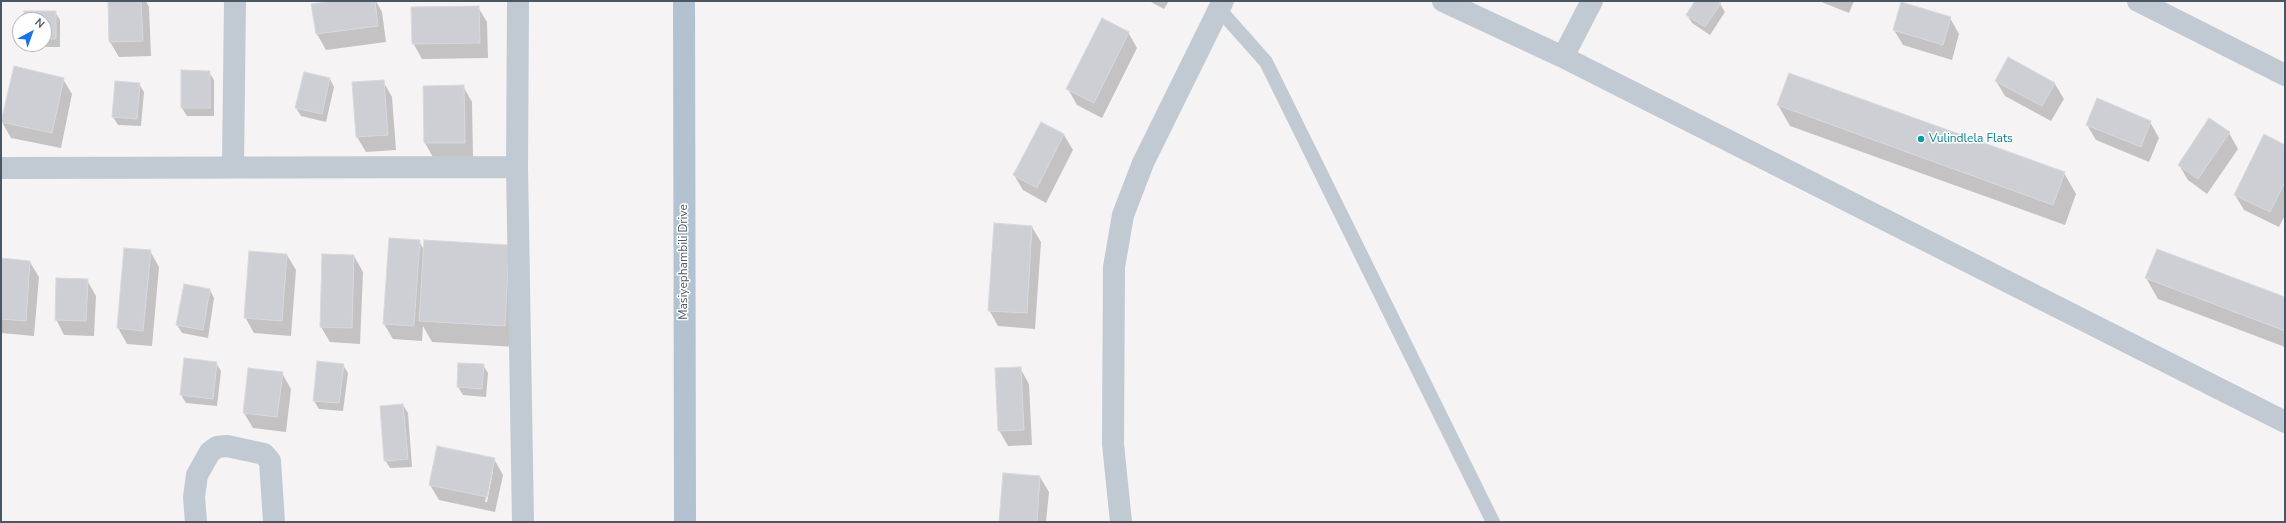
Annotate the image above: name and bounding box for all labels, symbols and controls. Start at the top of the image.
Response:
north arrow [12,12,52,52]
text: N [32,15,48,32]
place label: Vulindlela Flats [1929,132,2013,146]
marker: Vulindlela Flats [1916,134,1926,144]
street label: Masiyephambili Drive [677,204,691,320]

